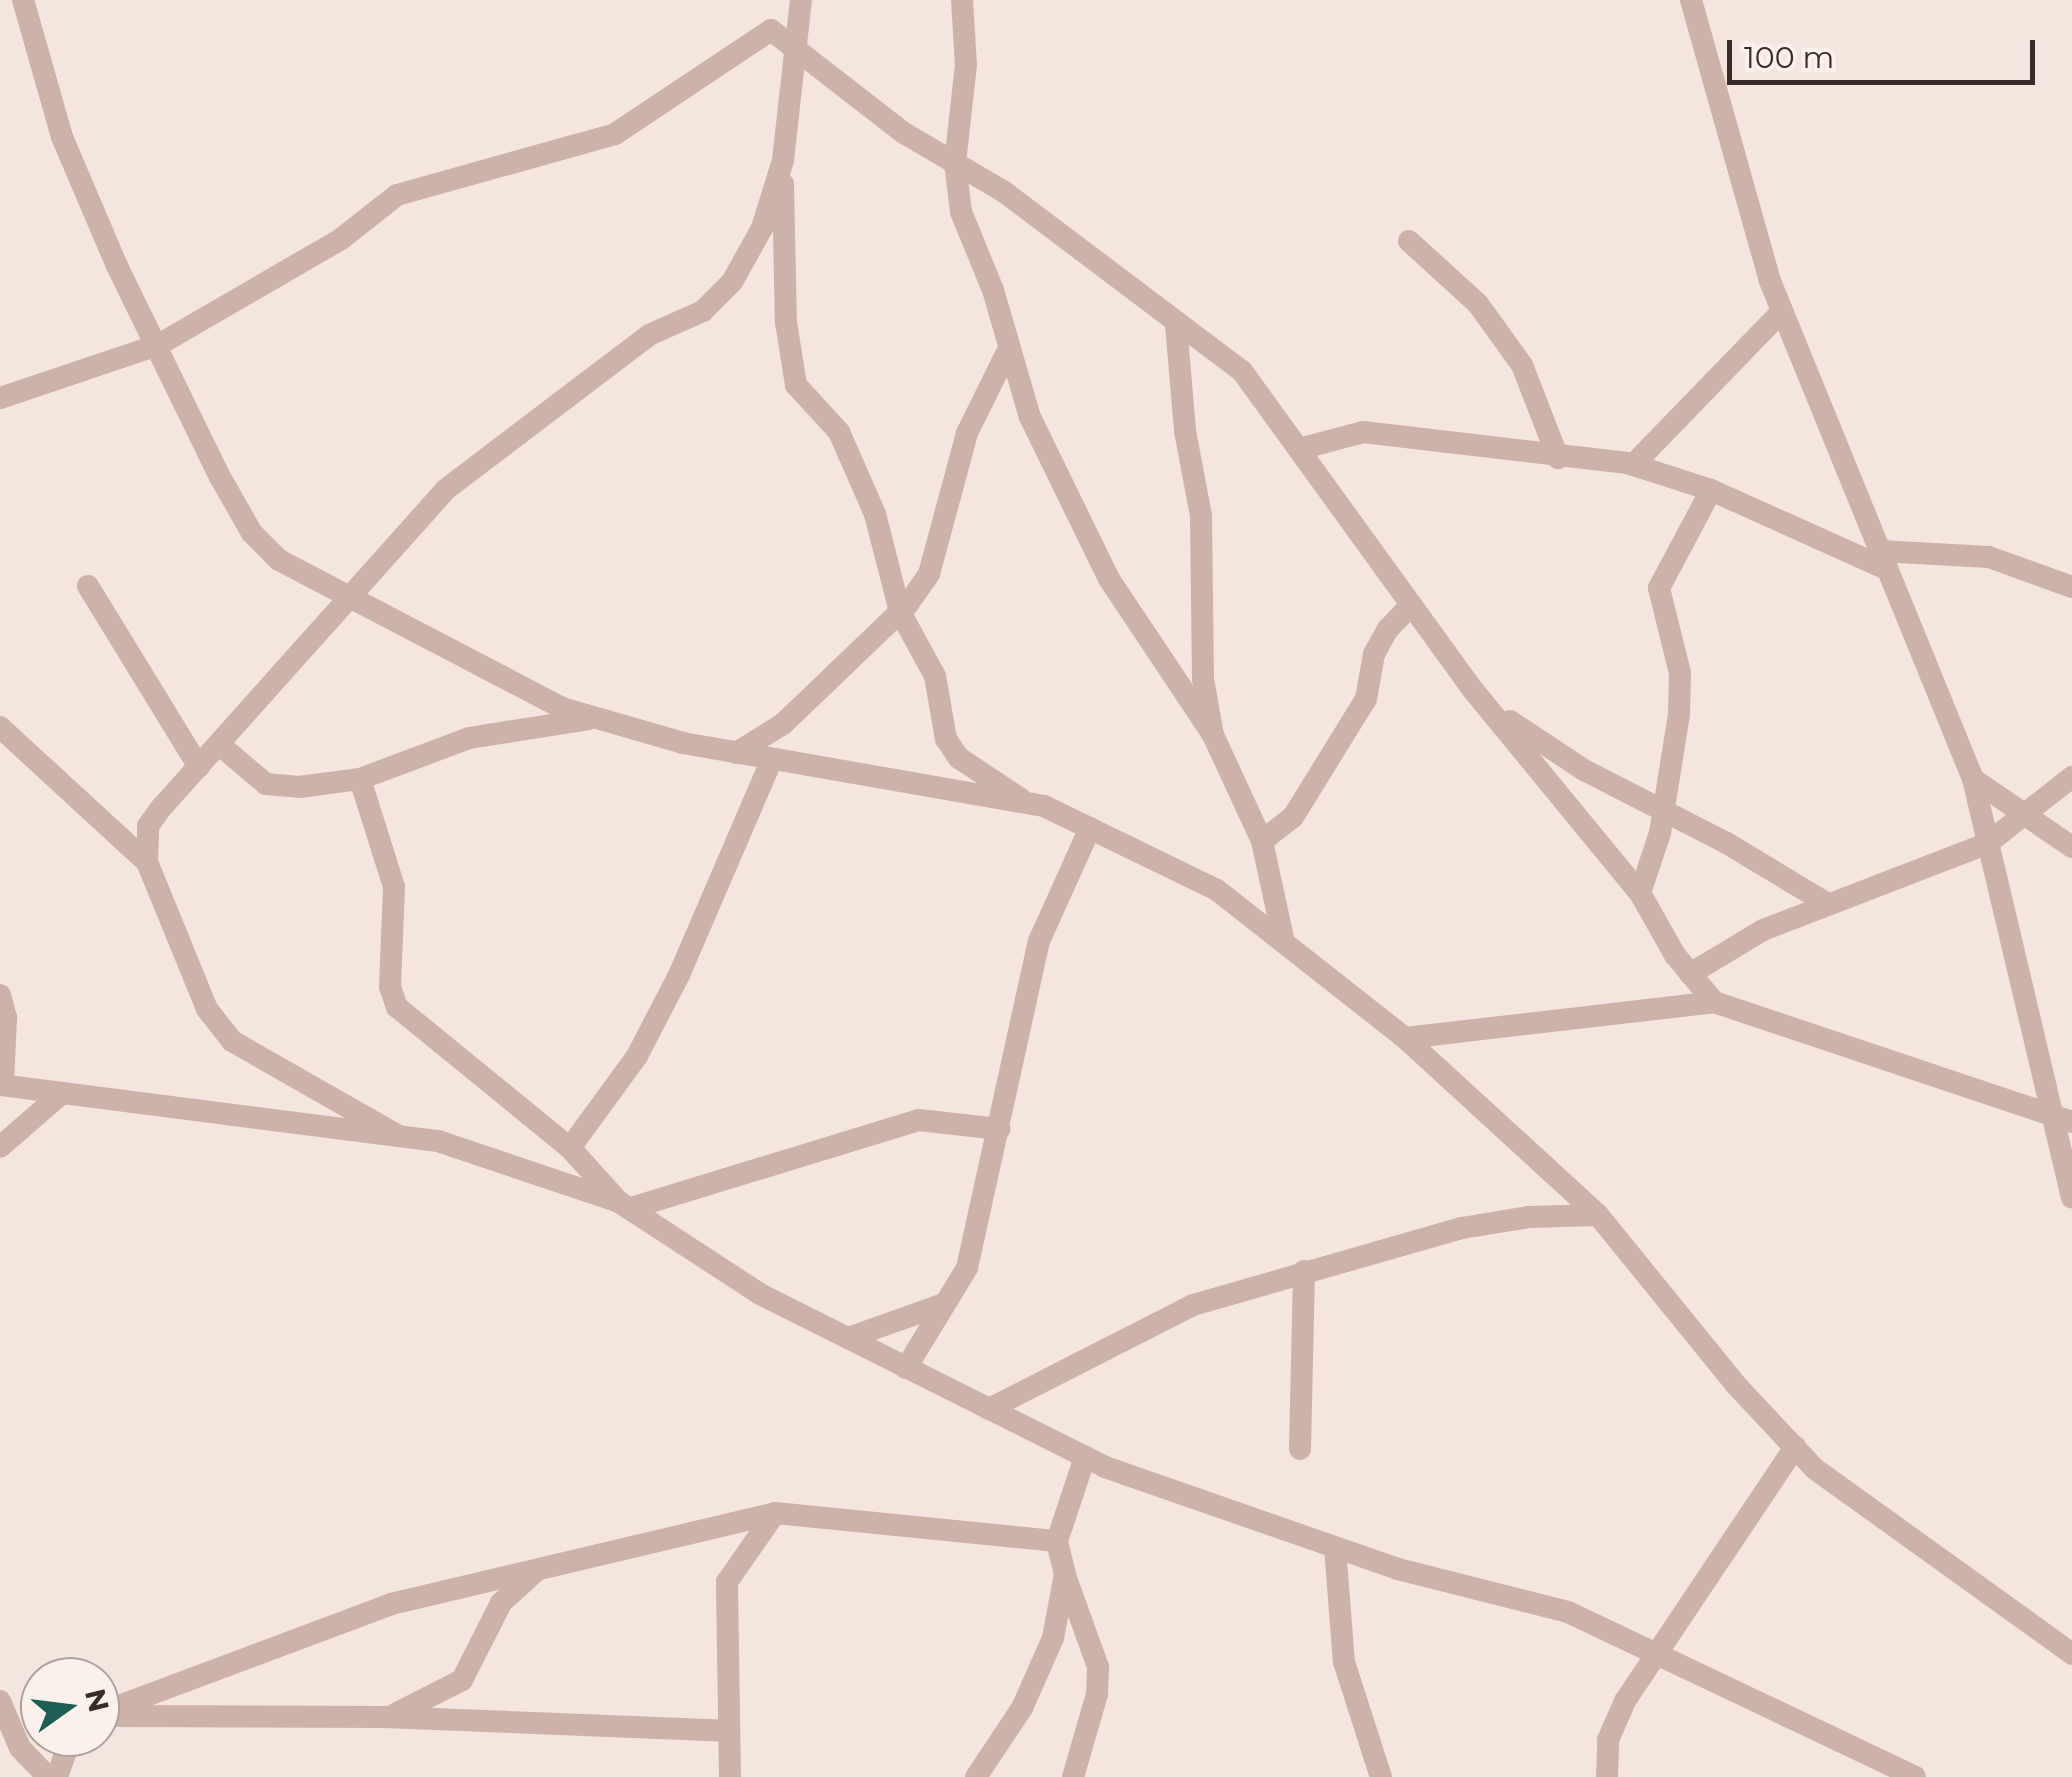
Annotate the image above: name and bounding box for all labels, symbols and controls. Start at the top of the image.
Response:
scale bar [1732,20,2040,82]
text: 100 m [1744,39,1834,76]
north arrow [20,1657,120,1757]
text: N [78,1685,116,1715]

